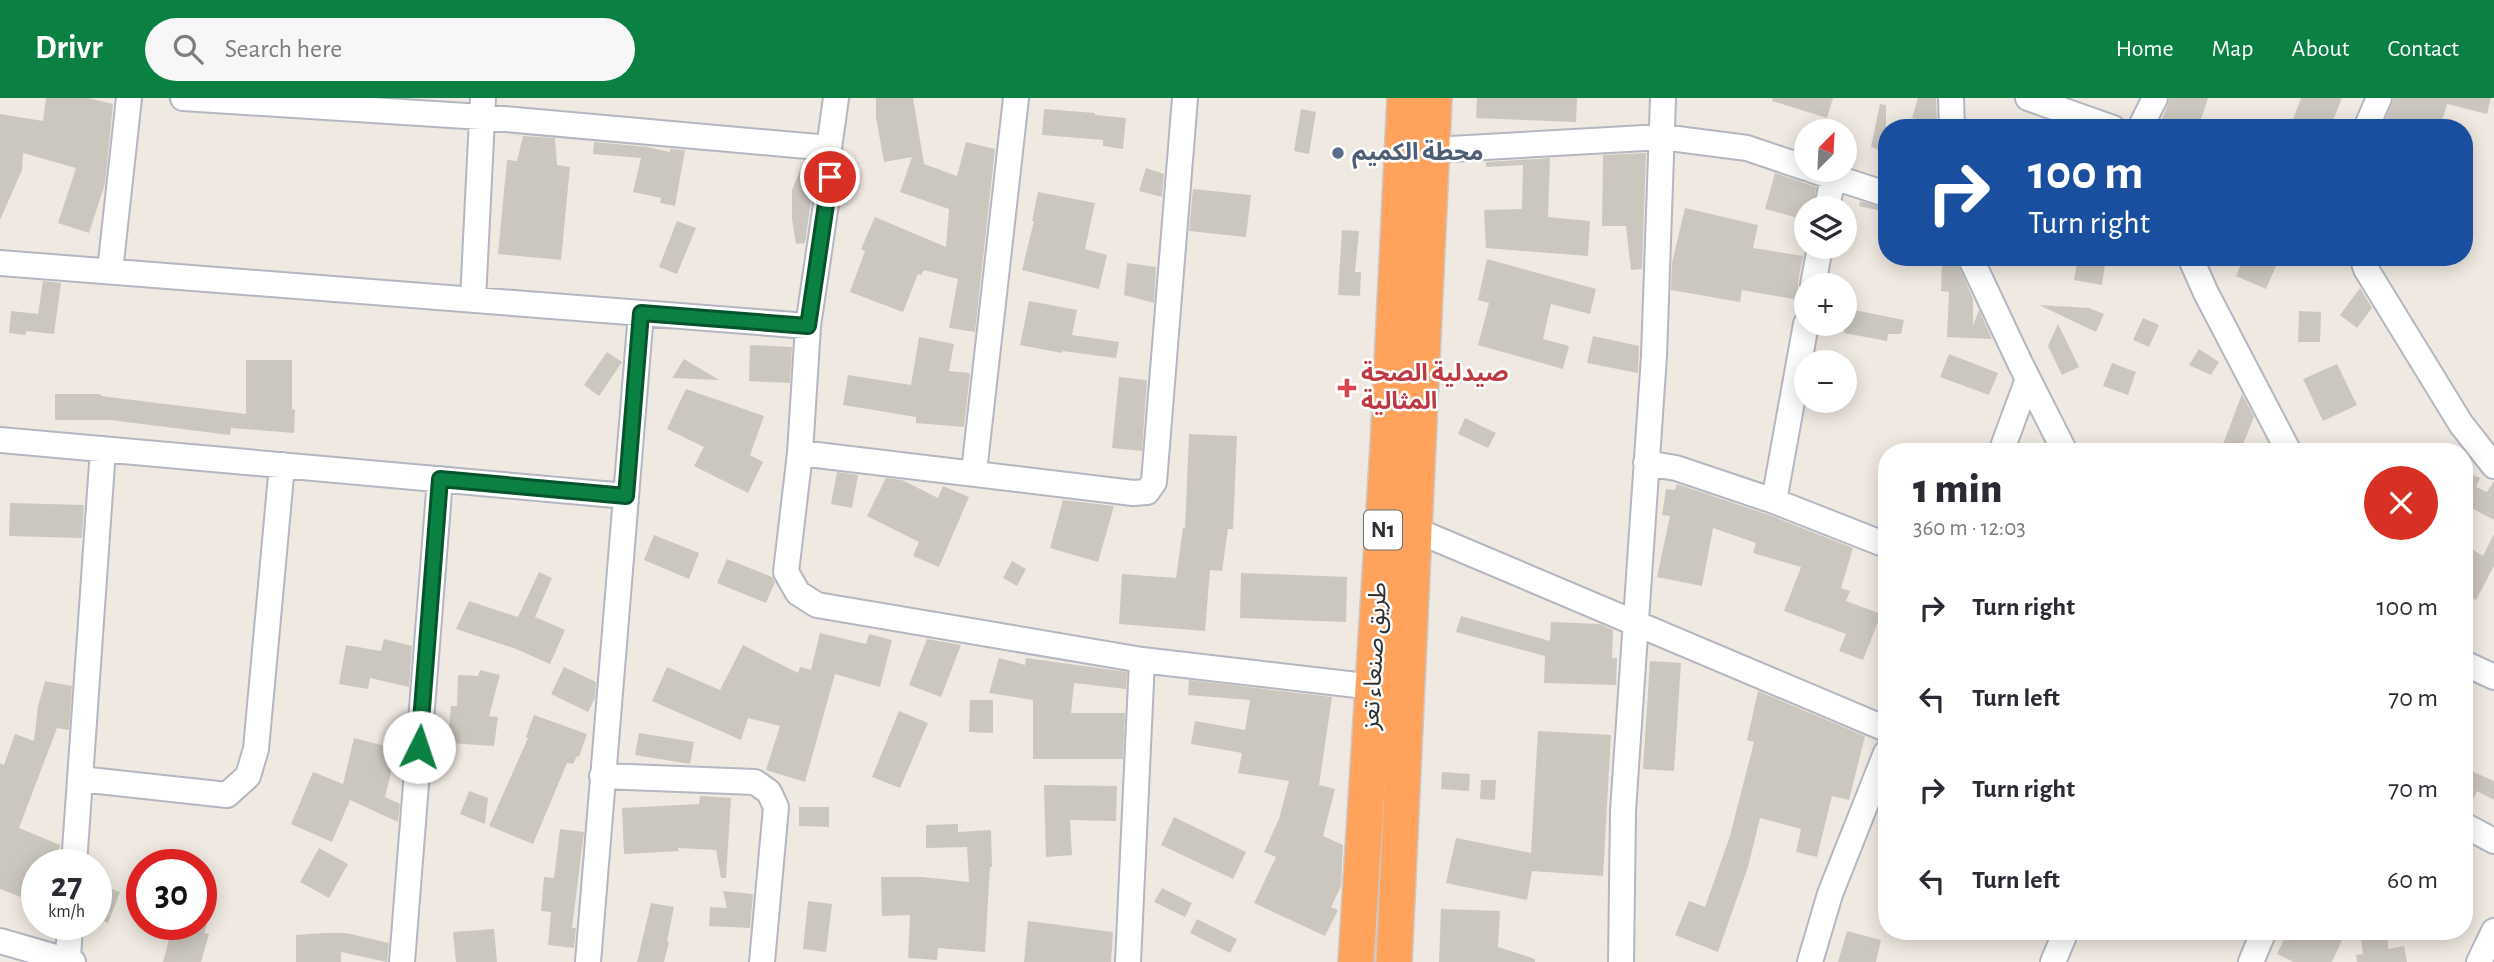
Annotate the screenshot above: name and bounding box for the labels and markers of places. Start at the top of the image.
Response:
place label: محطة الكميم [1352,139,1483,169]
marker: محطة الكميم [1330,145,1346,161]
pin [800,147,860,207]
place label: صيدلية الصحة المثالية [1361,360,1509,415]
marker: صيدلية الصحة المثالية [1339,380,1355,396]

